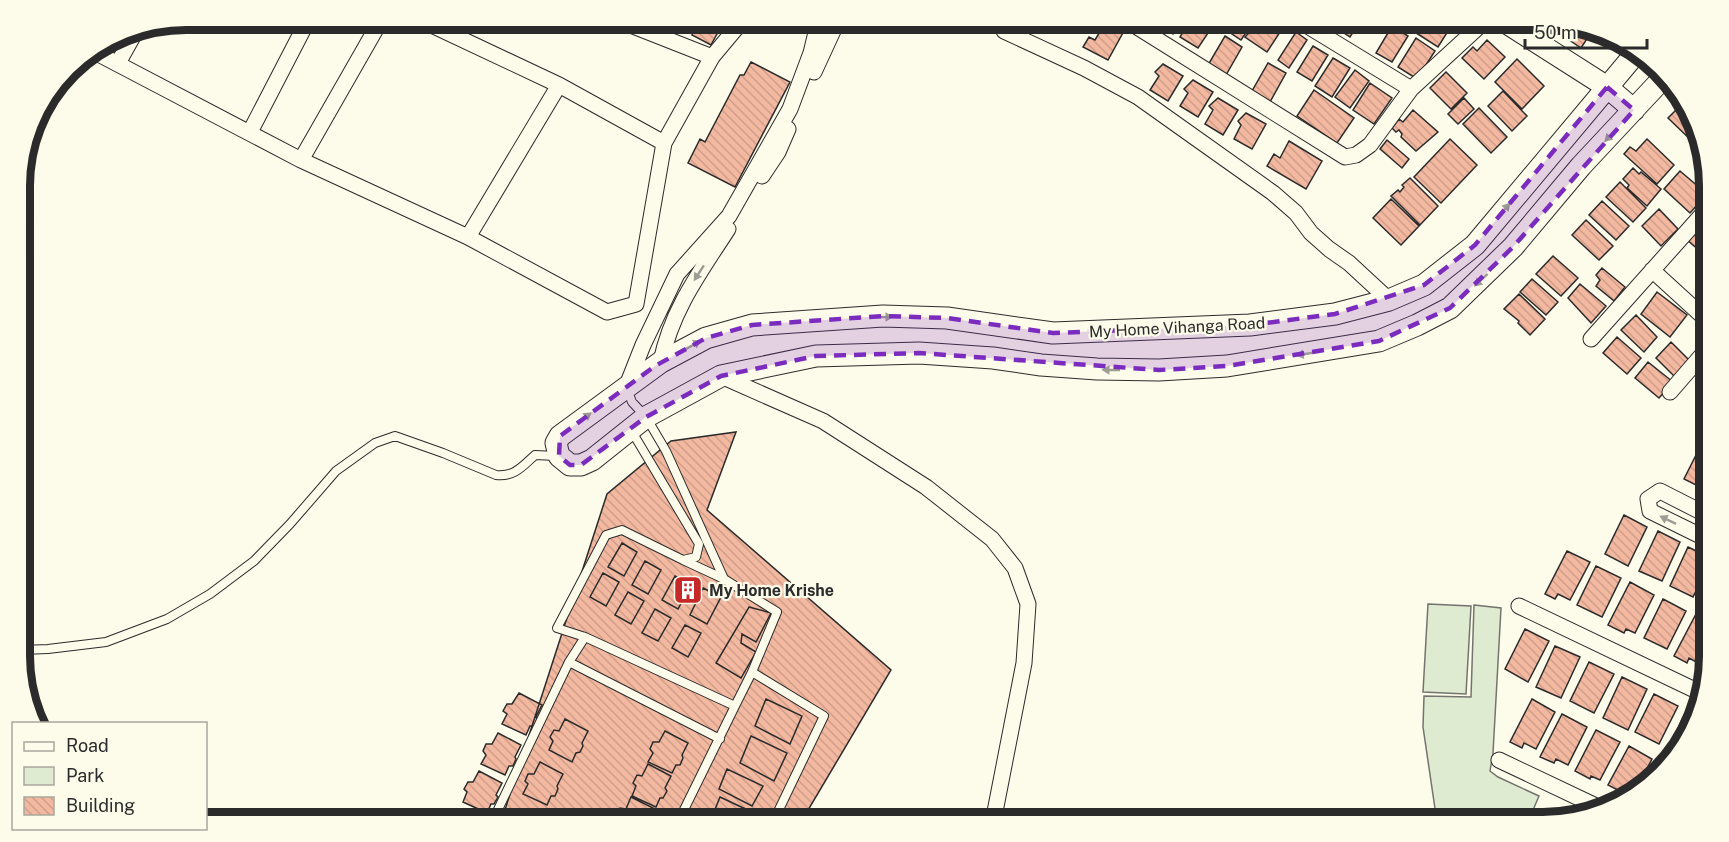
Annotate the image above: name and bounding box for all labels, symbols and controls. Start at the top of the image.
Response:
scale bar [1525,12,1646,50]
text: 50 m [1534,22,1577,43]
one-way arrow [1605,127,1618,142]
one-way arrow [1497,202,1510,218]
one-way arrow [693,264,705,280]
one-way arrow [1473,273,1488,287]
one-way arrow [874,312,893,322]
street label: My Home Vihanga Road [1088,313,1266,342]
one-way arrow [685,340,702,350]
one-way arrow [1296,350,1315,359]
one-way arrow [1102,365,1121,374]
one-way arrow [575,412,591,424]
one-way arrow [1659,515,1676,525]
building icon: My Home Krishe [672,574,704,606]
place label: My Home Krishe [709,581,834,600]
legend [12,722,207,830]
text: Road [66,735,109,756]
text: Park [66,765,104,786]
text: Building [66,795,135,816]

